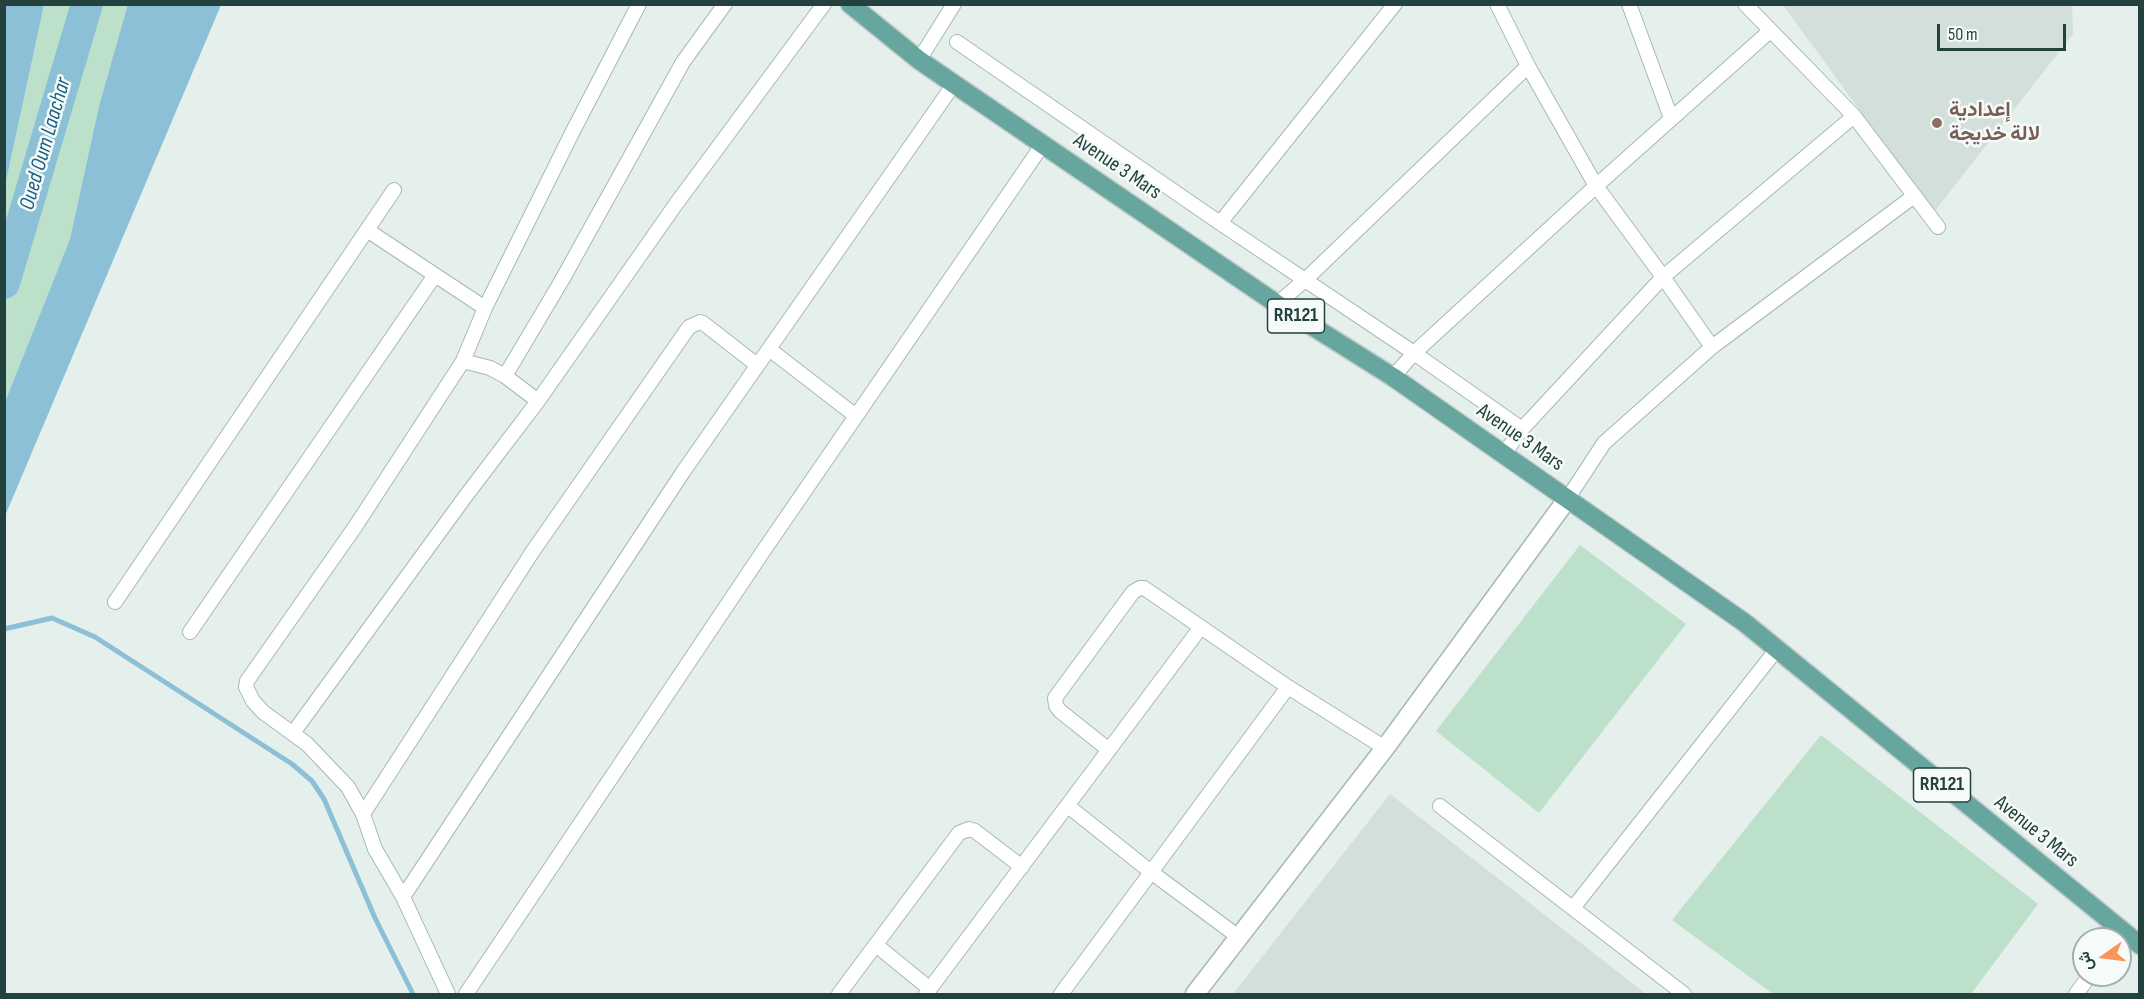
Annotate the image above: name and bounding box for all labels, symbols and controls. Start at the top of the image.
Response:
scale bar [1940,12,2069,50]
text: 50 m [1948,24,1978,45]
water label: Oued Oum Laachar [15,75,77,213]
place label: إعدادية لالة خديجة [1949,98,2040,148]
marker: إعدادية لالة خديجة [1930,116,1944,130]
street label: Avenue 3 Mars [1068,128,1166,206]
road number: RR121 [1268,299,1324,333]
street label: Avenue 3 Mars [1472,399,1568,477]
road number: RR121 [1914,768,1970,802]
street label: Avenue 3 Mars [1989,791,2083,873]
north arrow [2072,927,2132,987]
text: ش [2074,949,2098,973]

